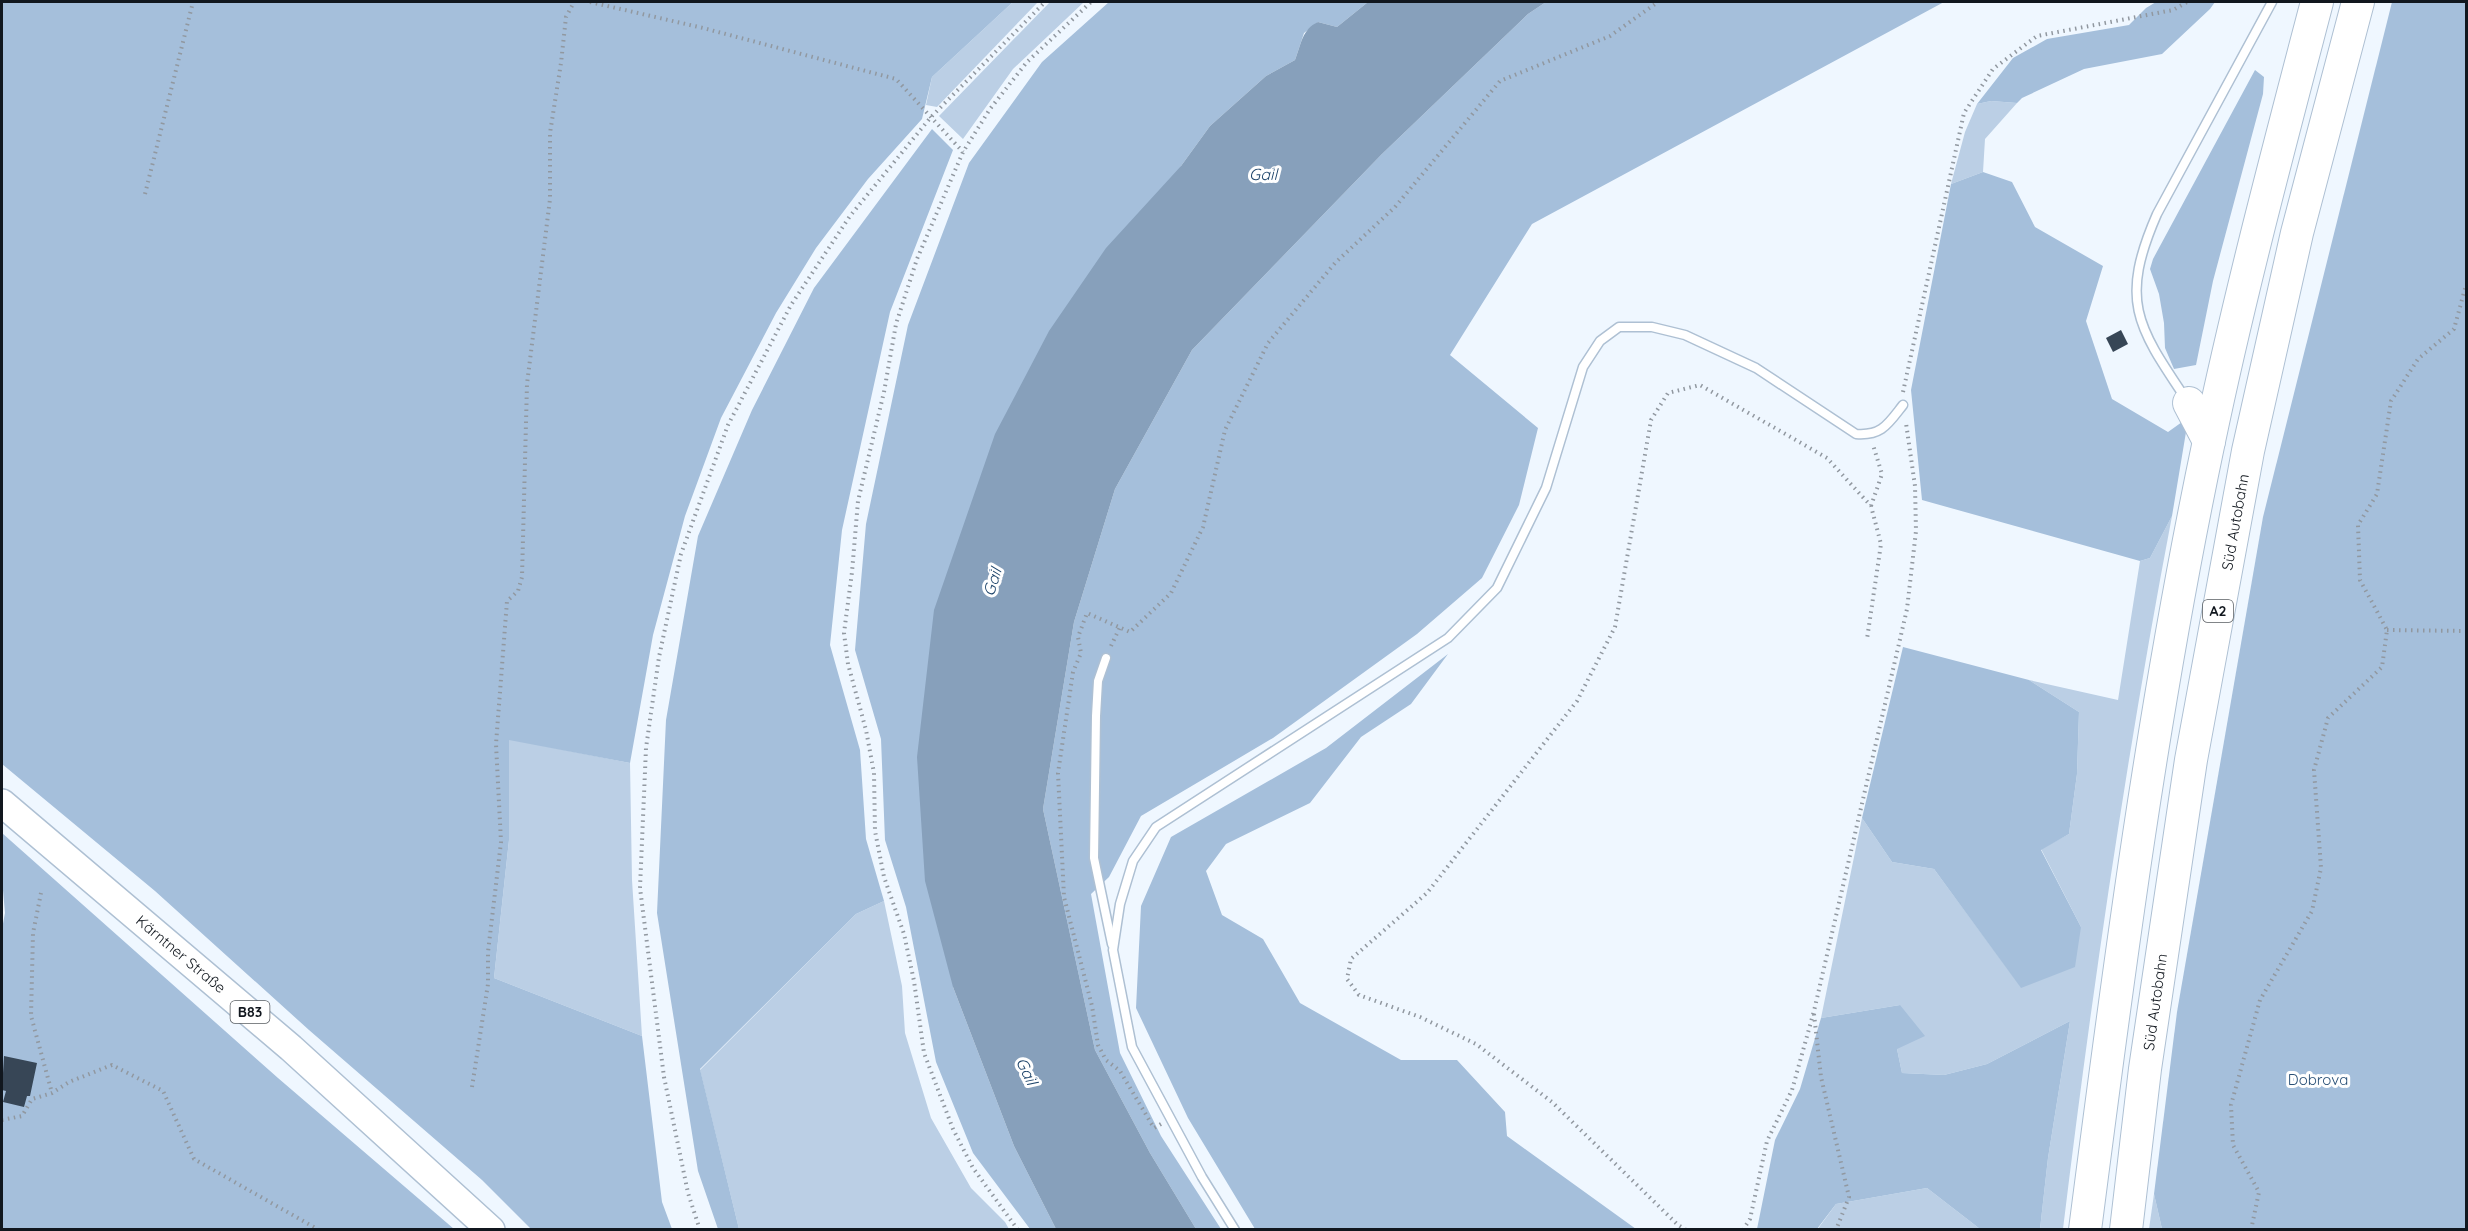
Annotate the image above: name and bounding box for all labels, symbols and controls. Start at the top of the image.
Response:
water label: Gail [1249,164,1279,184]
street label: Süd Autobahn [2217,472,2253,572]
water label: Gail [978,563,1006,598]
road number: A2 [2203,600,2233,622]
street label: Kärntner Straße [132,911,230,997]
street label: Süd Autobahn [2139,952,2171,1052]
road number: B83 [230,1001,270,1023]
water label: Gail [1012,1054,1043,1090]
park label: Dobrova [2288,1070,2348,1089]

